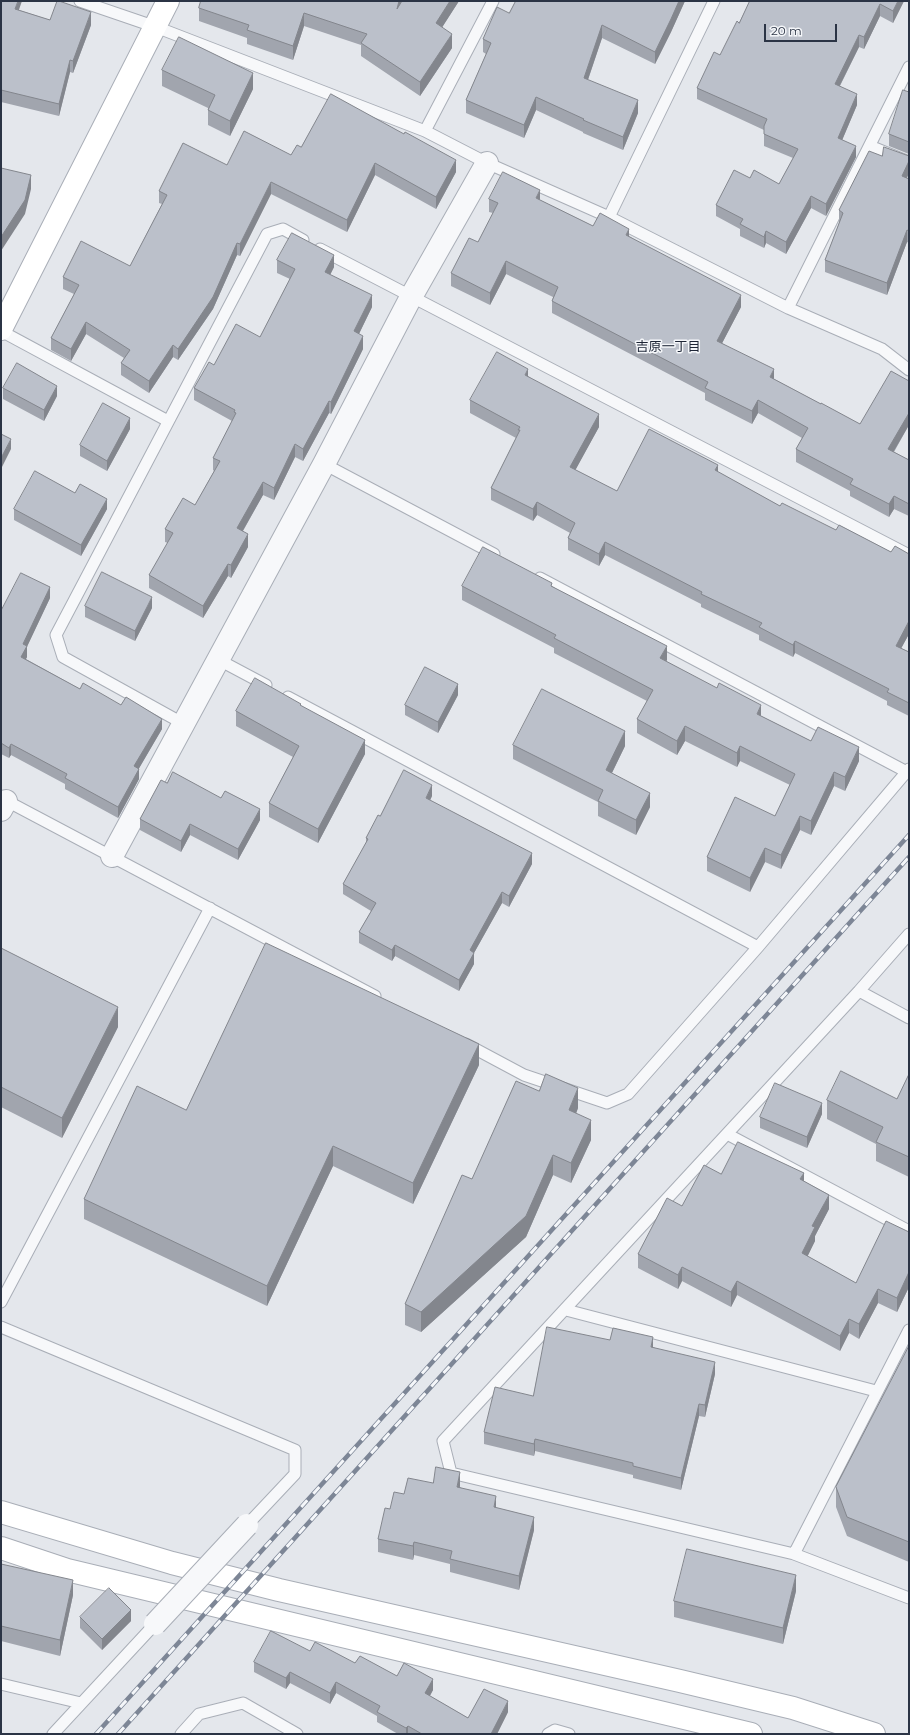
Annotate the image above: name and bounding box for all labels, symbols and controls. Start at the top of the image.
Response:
scale bar [766,16,839,42]
text: 20 m [771,23,802,38]
district label: 吉原一丁目 [636,339,700,355]

